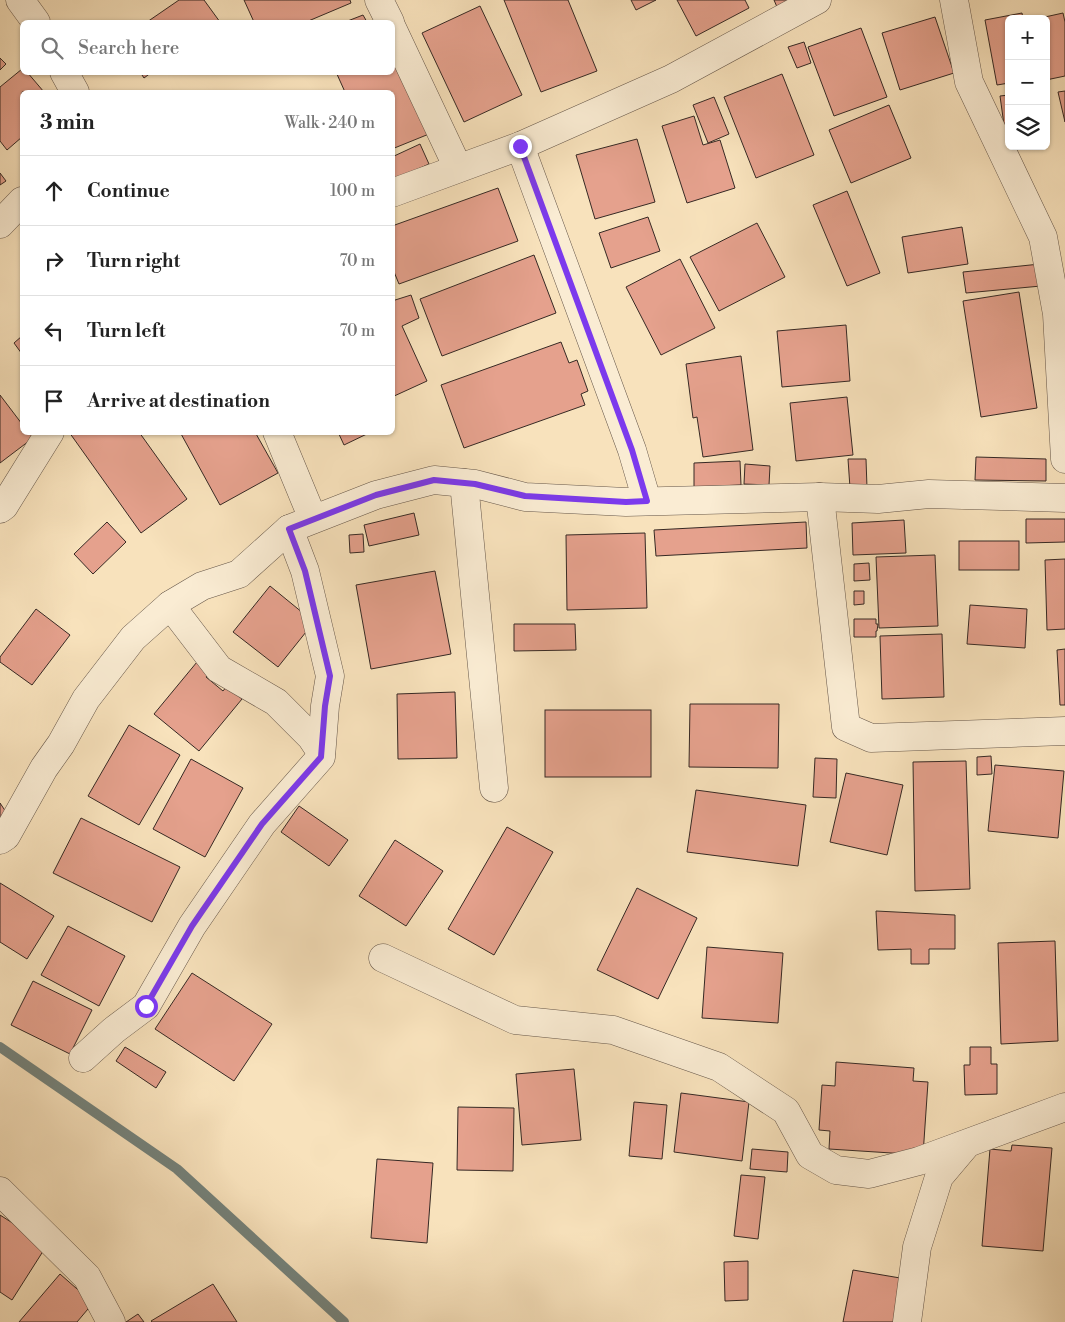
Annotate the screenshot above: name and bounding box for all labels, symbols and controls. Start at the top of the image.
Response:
map controls [1005,15,1050,150]
button: + [1005,15,1050,60]
search box [20,20,395,75]
icon: search [38,34,66,62]
text: Search here [78,36,179,60]
button: − [1005,60,1050,105]
button: layers [1005,105,1050,150]
text: 3 min [40,110,95,136]
text: Walk · 240 m [284,113,375,133]
route end [509,135,532,158]
icon: ahead [40,177,68,205]
text: Continue [87,179,170,203]
text: 100 m [330,181,375,201]
icon: right [40,247,68,275]
text: Turn right [87,249,180,273]
text: 70 m [339,251,375,271]
icon: left [40,317,68,345]
text: Turn left [87,319,166,343]
text: 70 m [339,321,375,341]
icon: arrive [40,387,68,415]
text: Arrive at destination [87,389,270,413]
route start [135,995,158,1018]

